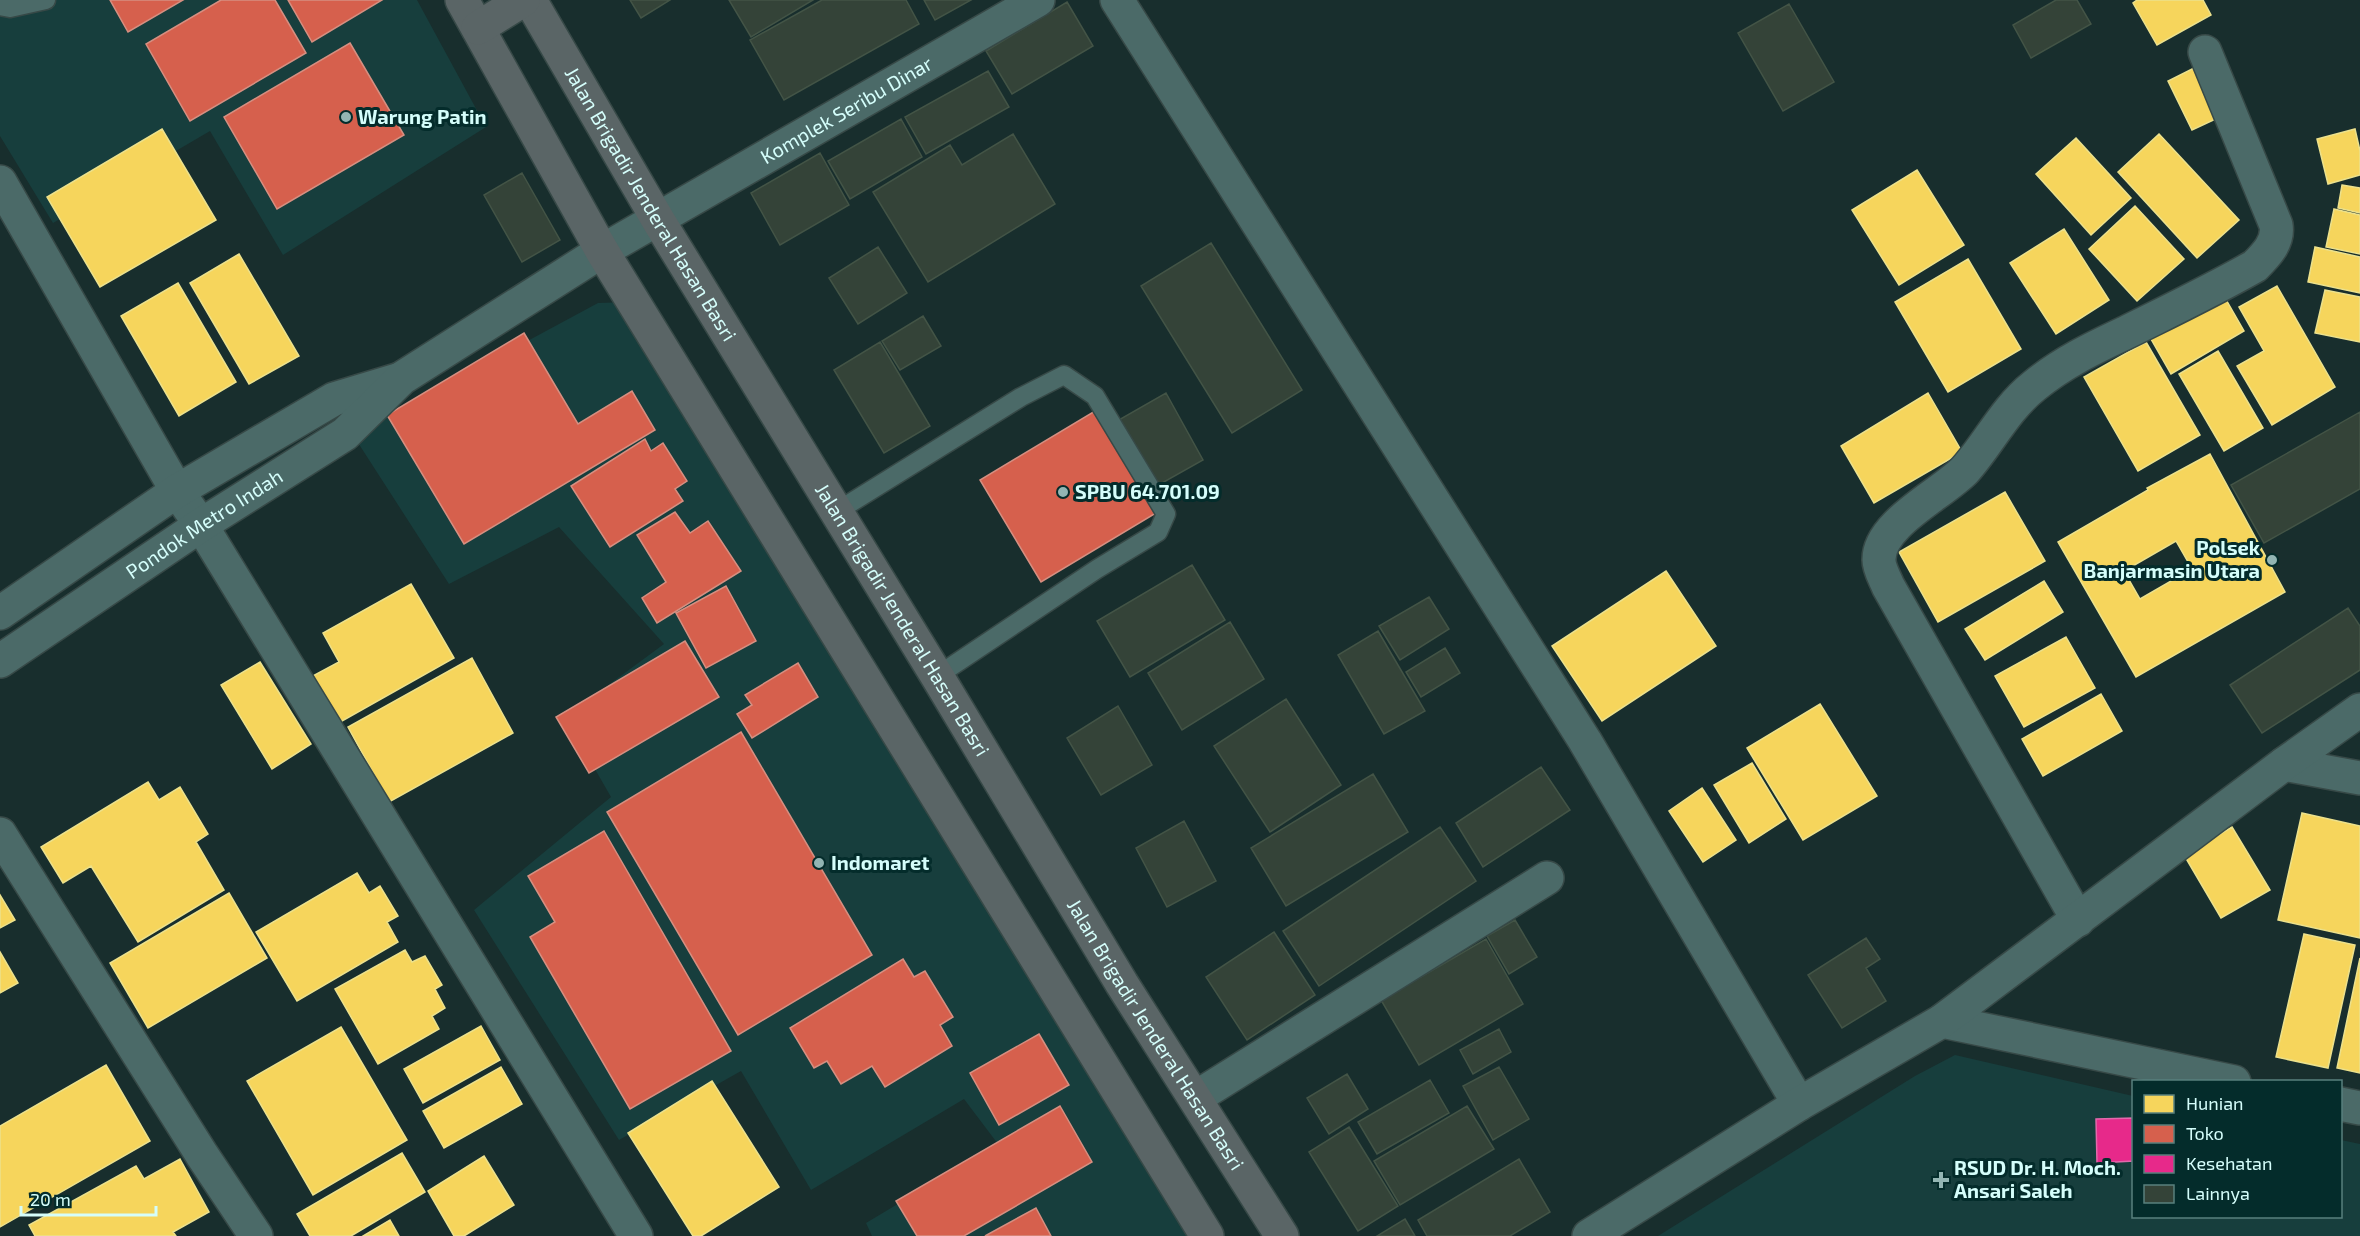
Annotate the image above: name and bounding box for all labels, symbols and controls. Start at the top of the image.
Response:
street label: Komplek Seribu Dinar [756,50,936,168]
street label: Jalan Brigadir Jenderal Hasan Basri [560,62,742,345]
place label: Warung Patin [358,104,486,128]
marker: Warung Patin [339,110,353,124]
street label: Pondok Metro Indah [121,464,287,583]
street label: Jalan Brigadir Jenderal Hasan Basri [811,479,995,760]
place label: SPBU 64.701.09 [1075,479,1220,503]
marker: SPBU 64.701.09 [1056,485,1070,499]
place label: Polsek Banjarmasin Utara [2084,535,2261,582]
marker: Polsek Banjarmasin Utara [2265,553,2279,567]
place label: Indomaret [831,850,929,874]
marker: Indomaret [812,856,826,870]
street label: Jalan Brigadir Jenderal Hasan Basri [1063,894,1250,1174]
legend [2132,1080,2342,1218]
text: Hunian [2186,1092,2244,1114]
text: Toko [2186,1122,2224,1144]
text: Kesehatan [2186,1152,2272,1174]
place label: RSUD Dr. H. Moch. Ansari Saleh [1954,1155,2121,1202]
marker: RSUD Dr. H. Moch. Ansari Saleh [1932,1171,1950,1189]
scale bar [21,1179,156,1217]
text: Lainnya [2186,1182,2250,1204]
text: 20 m [30,1188,71,1210]

